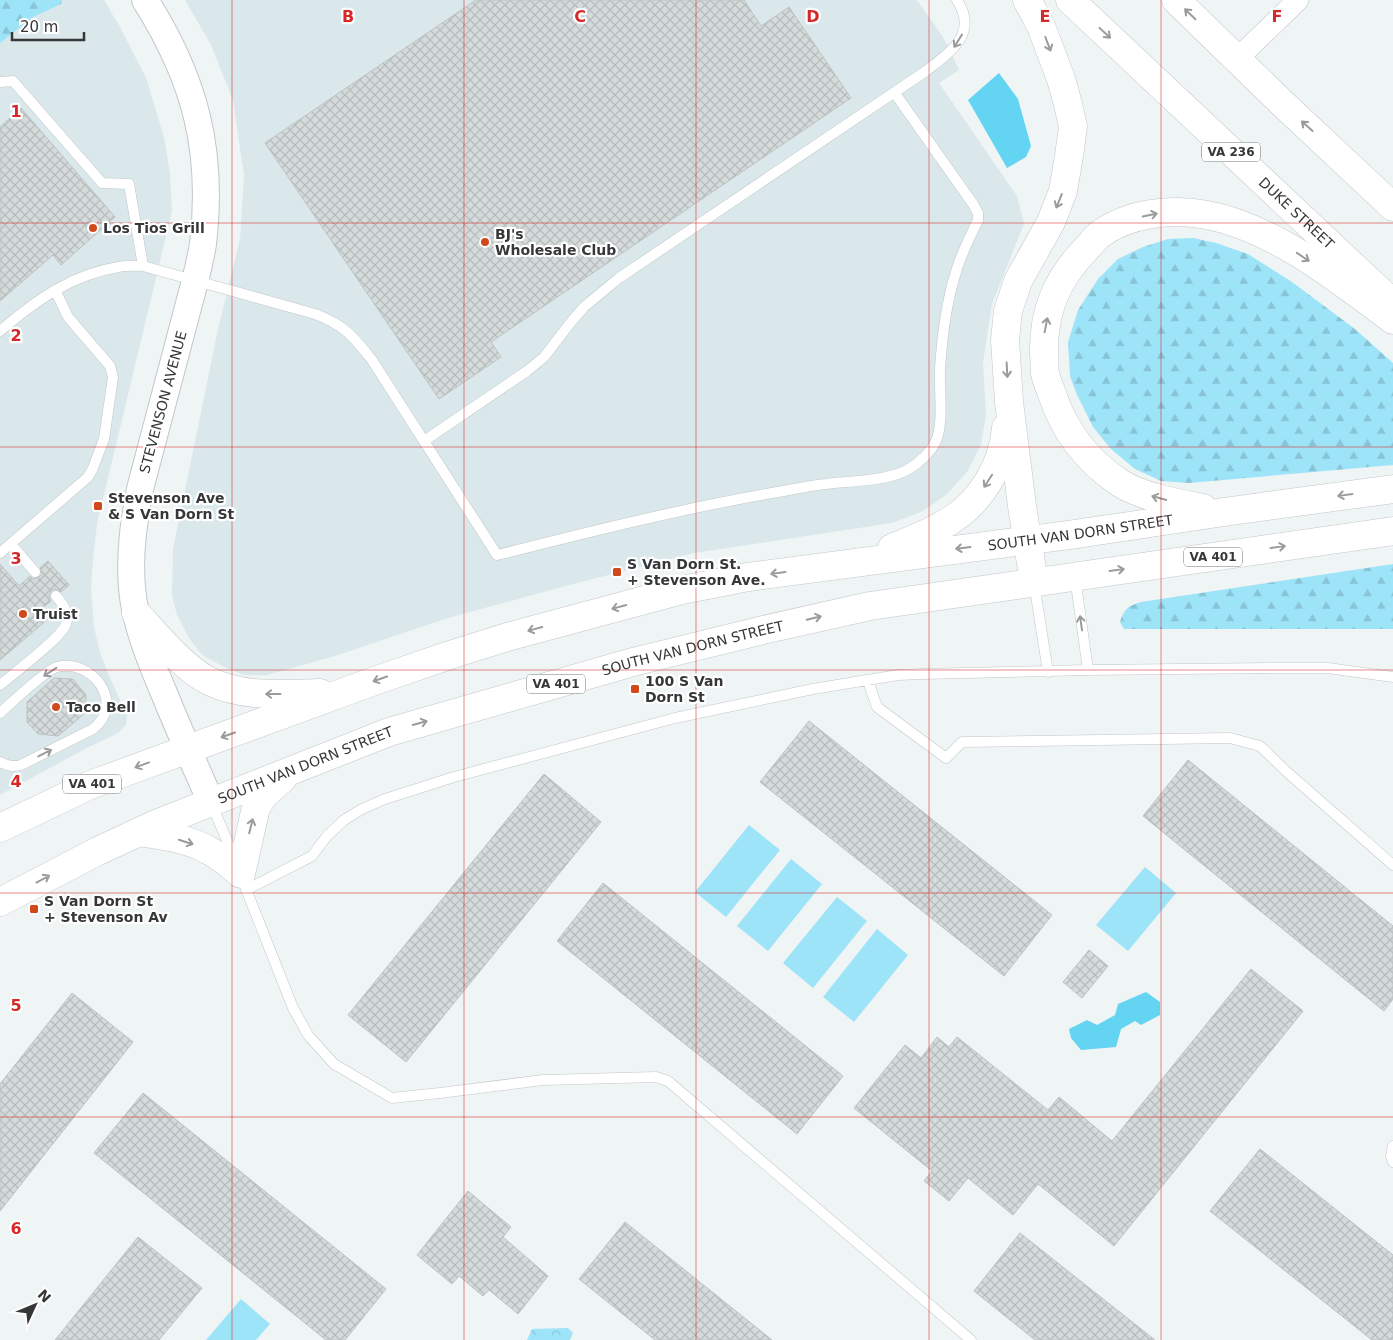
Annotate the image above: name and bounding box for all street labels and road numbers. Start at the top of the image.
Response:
road number: VA 236 [1202,142,1260,162]
street label: DUKE STREET [1256,174,1338,252]
street label: STEVENSON AVENUE [136,329,190,475]
street label: SOUTH VAN DORN STREET [987,512,1174,554]
road number: VA 401 [1184,548,1242,566]
street label: SOUTH VAN DORN STREET [600,618,785,679]
road number: VA 401 [527,674,585,694]
street label: SOUTH VAN DORN STREET [215,723,396,807]
road number: VA 401 [63,774,121,794]

